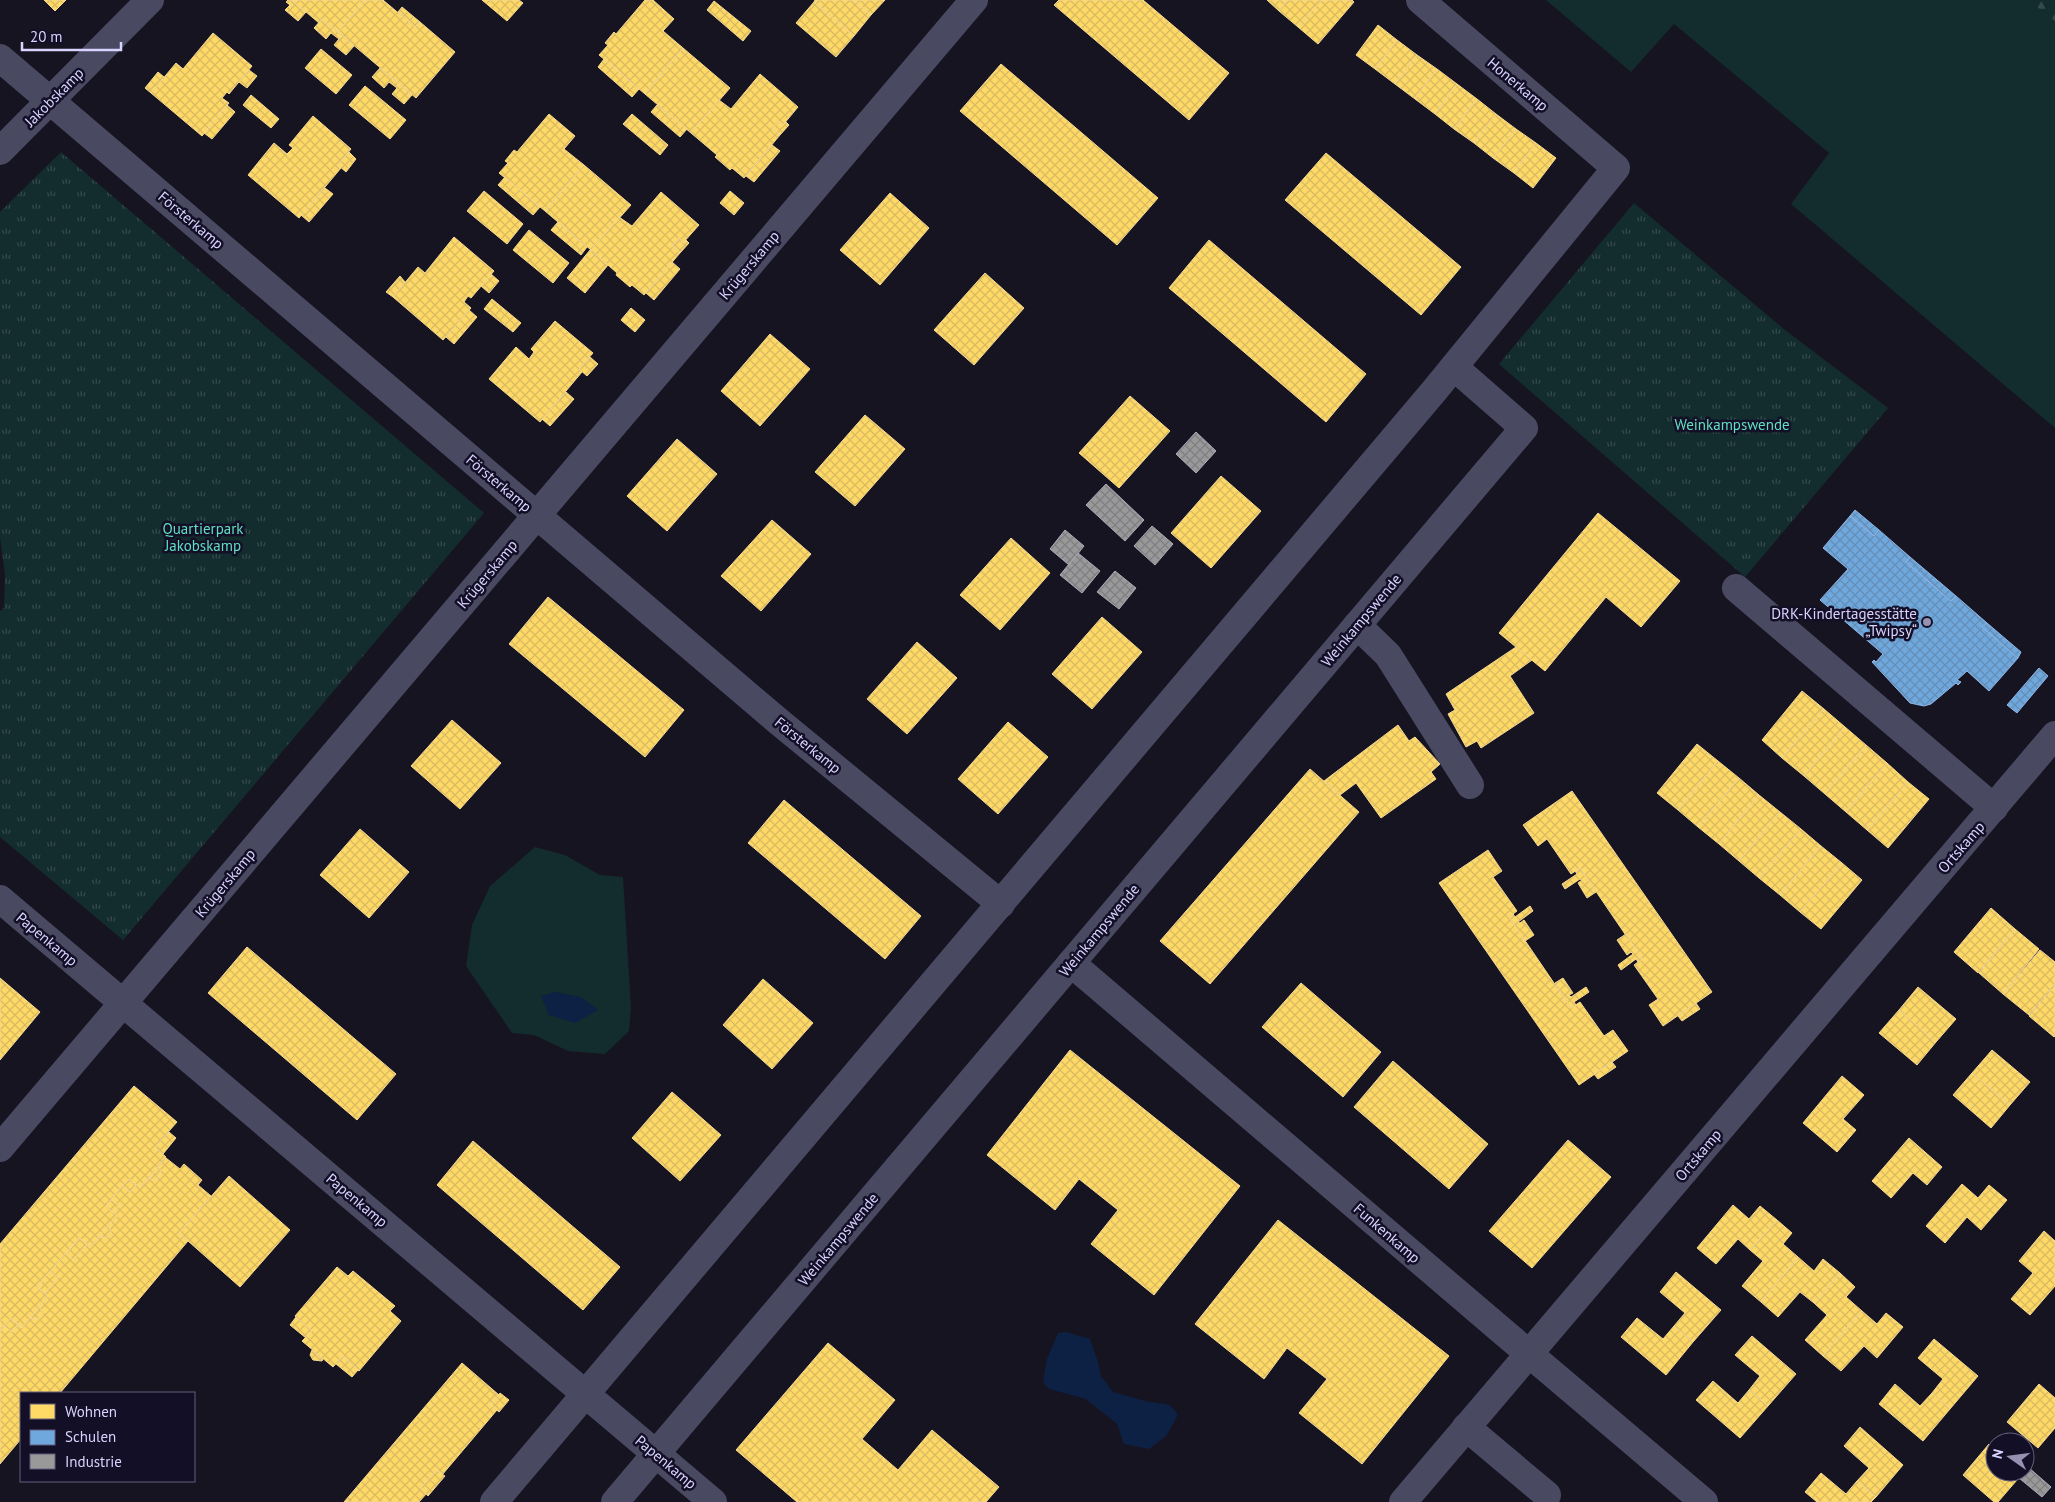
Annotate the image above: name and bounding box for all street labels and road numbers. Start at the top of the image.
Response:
street label: Honerkamp [1484,53,1552,115]
street label: Jakobskamp [20,63,88,131]
street label: Försterkamp [154,187,228,253]
street label: Krügerskamp [715,227,783,303]
street label: Försterkamp [462,450,536,516]
street label: Krügerskamp [453,536,521,612]
street label: Weinkampswende [1317,570,1405,670]
street label: Försterkamp [771,713,845,777]
street label: Ortskamp [1933,817,1989,877]
street label: Krügerskamp [191,845,259,921]
street label: Weinkampswende [1055,880,1143,980]
street label: Papenkamp [12,908,82,970]
street label: Ortskamp [1671,1125,1725,1185]
street label: Papenkamp [322,1169,392,1231]
street label: Weinkampswende [794,1189,882,1289]
street label: Funkenkamp [1350,1199,1424,1267]
street label: Papenkamp [631,1431,701,1493]

